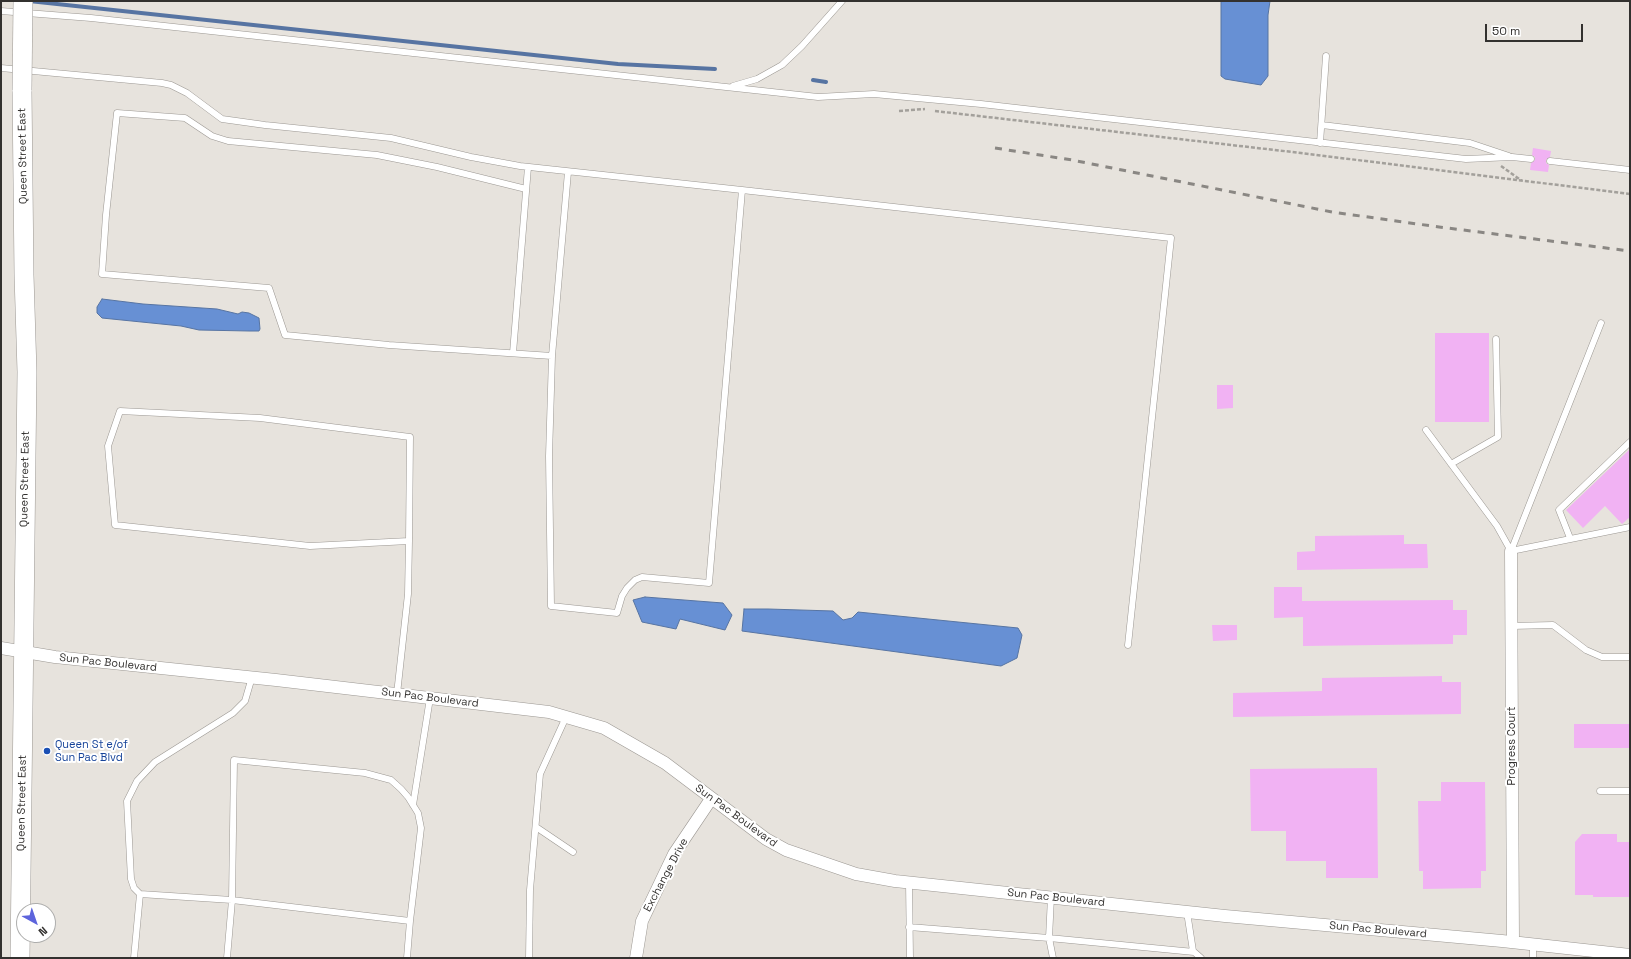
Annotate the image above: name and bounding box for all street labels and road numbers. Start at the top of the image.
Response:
street label: Queen Street East [16,108,30,204]
street label: Queen Street East [18,431,32,527]
street label: Sun Pac Boulevard [59,651,157,675]
street label: Sun Pac Boulevard [381,685,479,711]
street label: Progress Court [1505,706,1519,786]
street label: Queen Street East [15,755,29,851]
street label: Sun Pac Boulevard [692,782,780,850]
street label: Exchange Drive [641,836,691,914]
street label: Sun Pac Boulevard [1007,886,1105,910]
street label: Sun Pac Boulevard [1329,919,1427,941]

